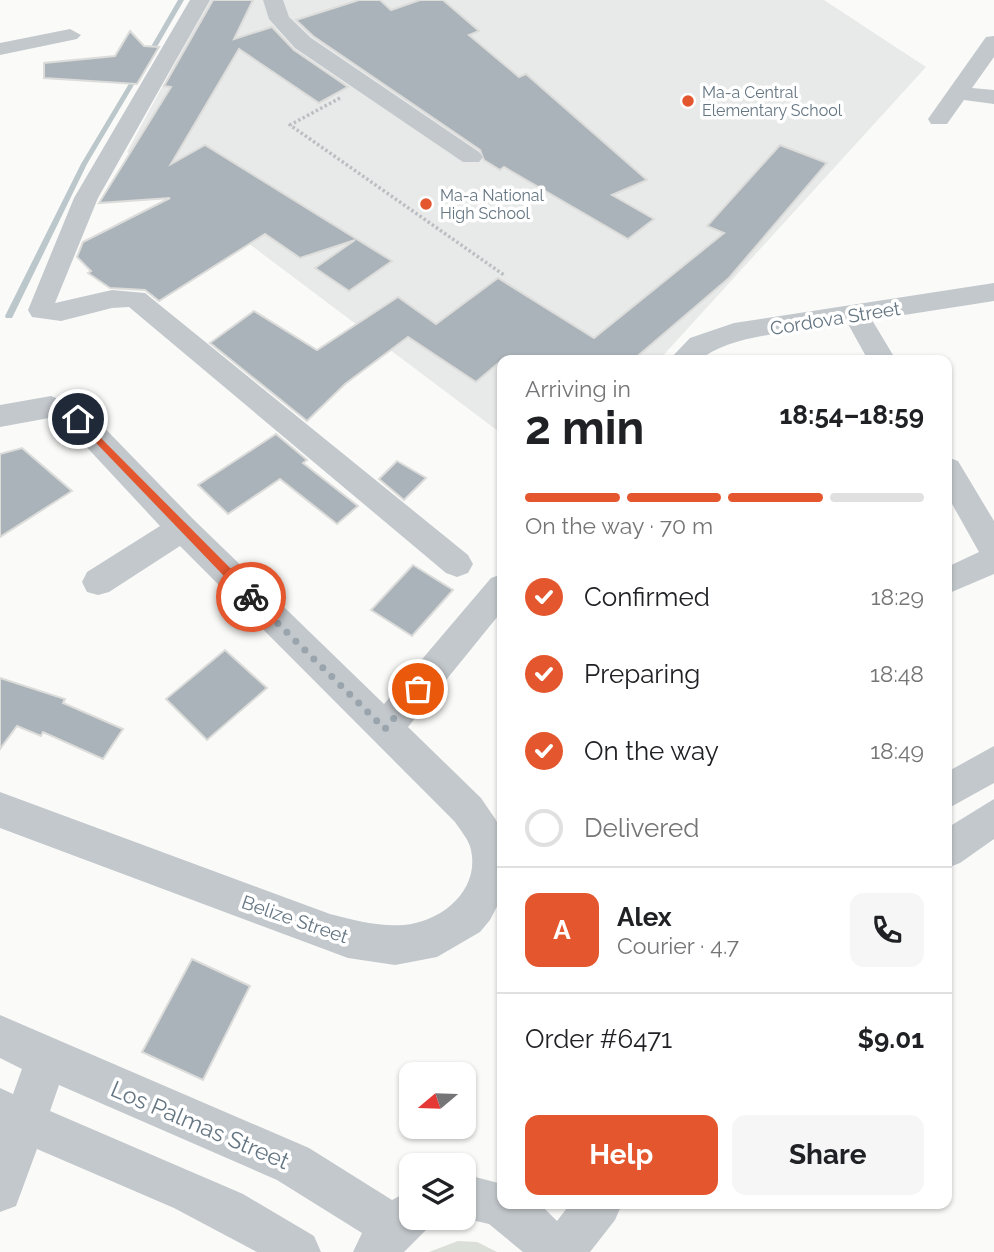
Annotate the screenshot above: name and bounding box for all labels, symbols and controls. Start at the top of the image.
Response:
place label: Ma-a Central Elementary School [702,83,843,120]
marker: Ma-a Central Elementary School [680,93,696,109]
place label: Ma-a National High School [440,186,545,223]
marker: Ma-a National High School [418,196,434,212]
street label: Cordova Street [768,297,902,339]
text: Arriving in [525,375,631,402]
pin [48,389,108,449]
icon: home [59,400,97,438]
text: 18:54–18:59 [779,400,924,430]
text: 2 min [525,401,644,455]
text: On the way · 70 m [525,512,713,539]
courier [216,562,286,632]
icon: bike [232,578,270,616]
icon: check [525,578,563,616]
text: Confirmed [584,582,710,612]
text: 18:29 [871,583,924,610]
icon: check [525,655,563,693]
pin [388,659,448,719]
text: Preparing [584,659,700,689]
text: 18:48 [870,660,924,687]
icon: bag [399,670,437,708]
icon: check [525,732,563,770]
text: On the way [584,736,719,766]
text: 18:49 [870,737,924,764]
text: Delivered [584,813,699,843]
street label: Belize Street [239,891,352,948]
button: phone [850,893,924,967]
text: Alex [617,902,672,932]
text: A [553,915,571,945]
text: Courier · 4.7 [617,932,739,959]
text: Order #6471 [525,1024,672,1054]
text: $9.01 [858,1024,924,1054]
north arrow [399,1062,476,1139]
map controls [399,1062,476,1230]
street label: Los Palmas Street [107,1075,294,1174]
button: Help [525,1115,718,1195]
button: Share [732,1115,924,1195]
button: layers [399,1153,476,1230]

